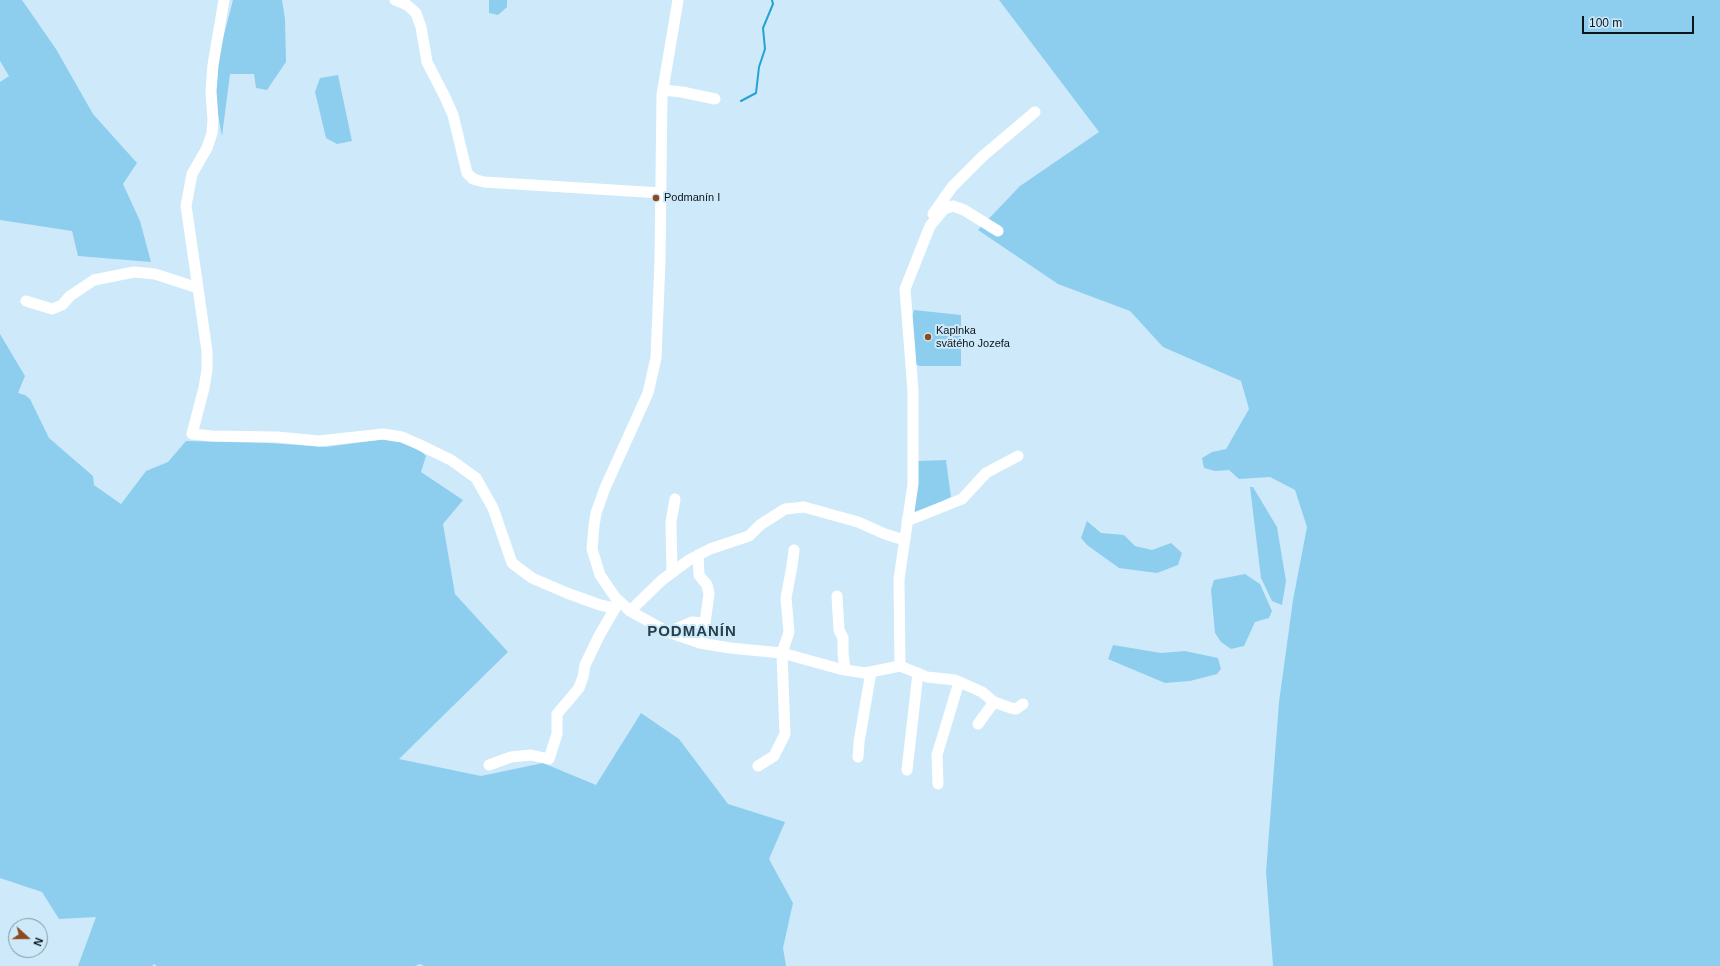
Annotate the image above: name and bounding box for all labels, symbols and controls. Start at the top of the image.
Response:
scale bar [1584,8,1696,34]
text: 100 m [1589,16,1622,30]
place label: Podmanín I [664,191,720,205]
marker: Podmanín I [651,193,661,203]
place label: Kaplnka svätého Jozefa [936,324,1010,350]
marker: Kaplnka svätého Jozefa [923,332,933,342]
district label: PODMANÍN [647,623,737,641]
north arrow [8,918,48,958]
text: N [31,936,45,948]

